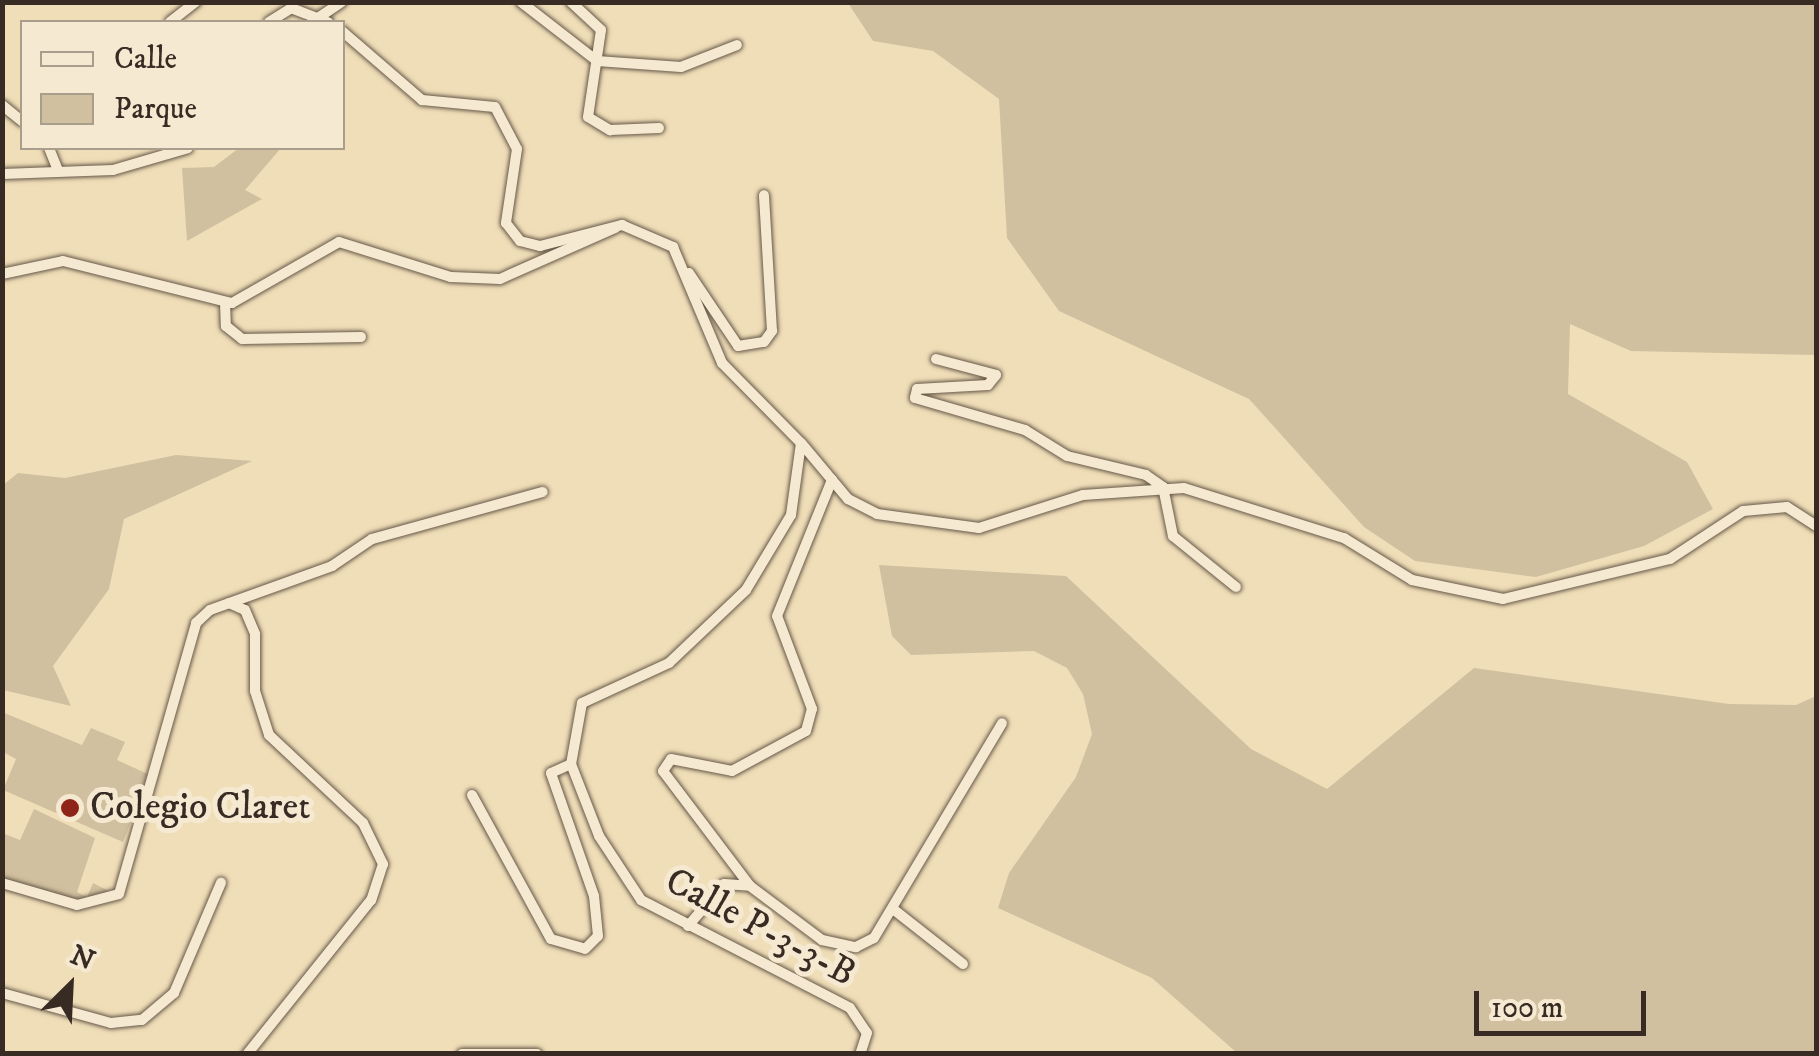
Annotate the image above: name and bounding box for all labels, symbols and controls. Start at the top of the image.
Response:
legend [20,20,345,150]
text: Calle [114,41,177,78]
text: Parque [114,91,197,128]
place label: Colegio Claret [90,785,310,831]
marker: Colegio Claret [59,797,81,819]
street label: Calle P-3-3-B [657,859,863,997]
north arrow [20,936,120,1036]
text: N [65,937,100,979]
scale bar [1479,971,1652,1033]
text: 100 m [1491,990,1563,1027]

